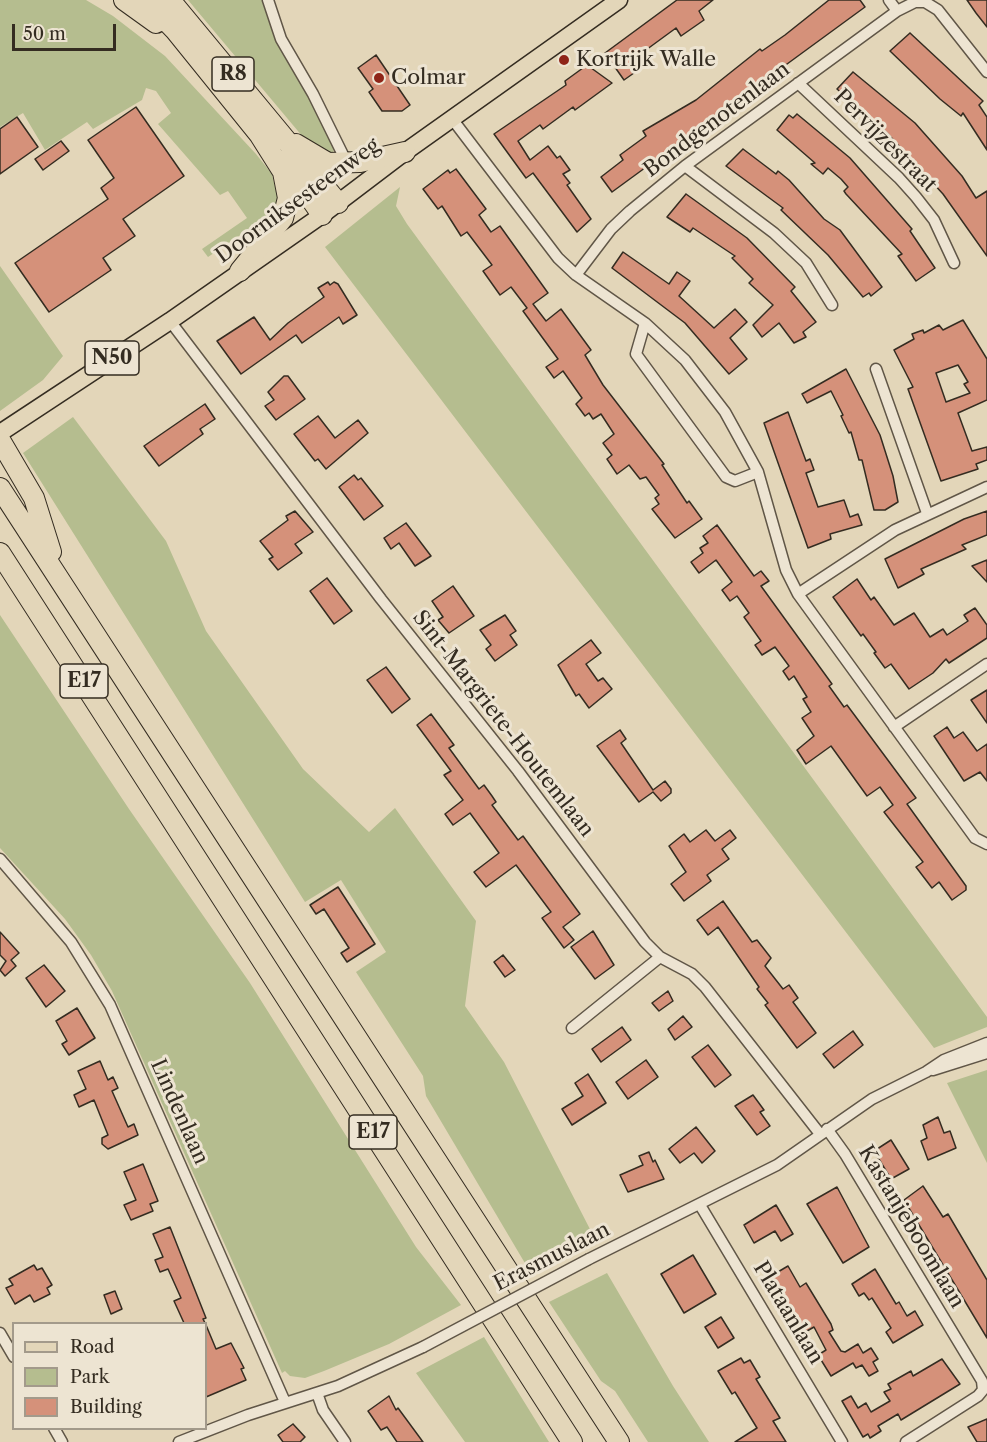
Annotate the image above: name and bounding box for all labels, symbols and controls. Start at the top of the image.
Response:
scale bar [15,12,118,50]
text: 50 m [23,23,66,45]
place label: Kortrijk Walle [576,47,716,73]
marker: Kortrijk Walle [557,53,571,67]
road number: R8 [212,57,254,91]
street label: Bondgenotenlaan [639,57,795,183]
place label: Colmar [391,65,466,91]
marker: Colmar [372,71,386,85]
street label: Pervijzestraat [828,84,942,198]
street label: Doorniksesteenweg [211,133,385,269]
road number: N50 [85,341,139,375]
street label: Sint-Margriete-Houtemlaan [407,606,599,842]
road number: E17 [60,664,108,698]
street label: Lindenlaan [145,1055,213,1169]
road number: E17 [349,1115,397,1149]
street label: Kastanjeboomlaan [852,1141,970,1313]
street label: Erasmuslaan [490,1217,614,1297]
street label: Plataanlaan [747,1257,829,1369]
legend [12,1322,207,1430]
text: Road [70,1336,115,1358]
text: Park [70,1366,109,1388]
text: Building [70,1396,142,1418]

